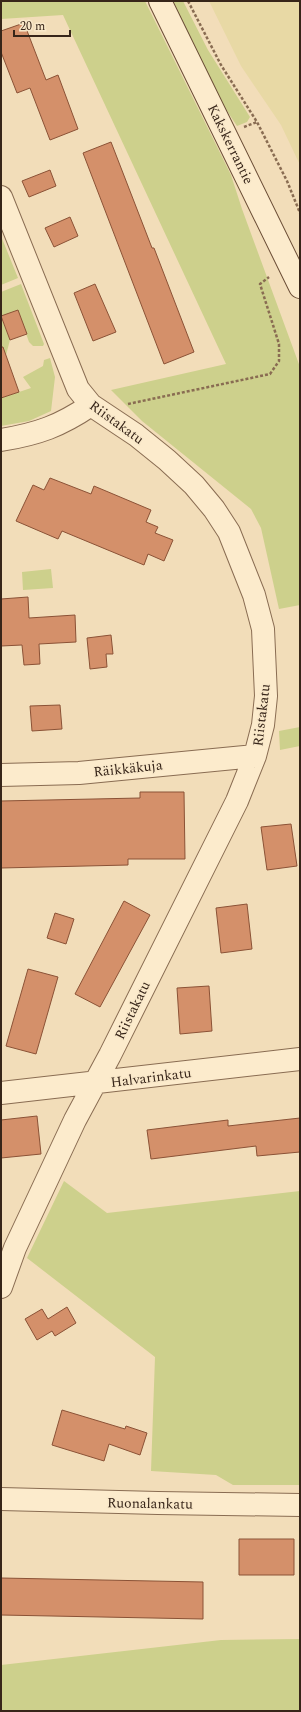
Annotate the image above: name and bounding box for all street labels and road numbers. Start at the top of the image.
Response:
street label: Kakskerrantie [202,101,259,188]
street label: Riistakatu [85,395,148,449]
street label: Riistakatu [247,682,276,748]
street label: Räikkäkuja [92,754,164,783]
street label: Riistakatu [109,977,156,1043]
street label: Halvarinkatu [110,1062,193,1093]
street label: Ruonalankatu [107,1492,193,1515]

